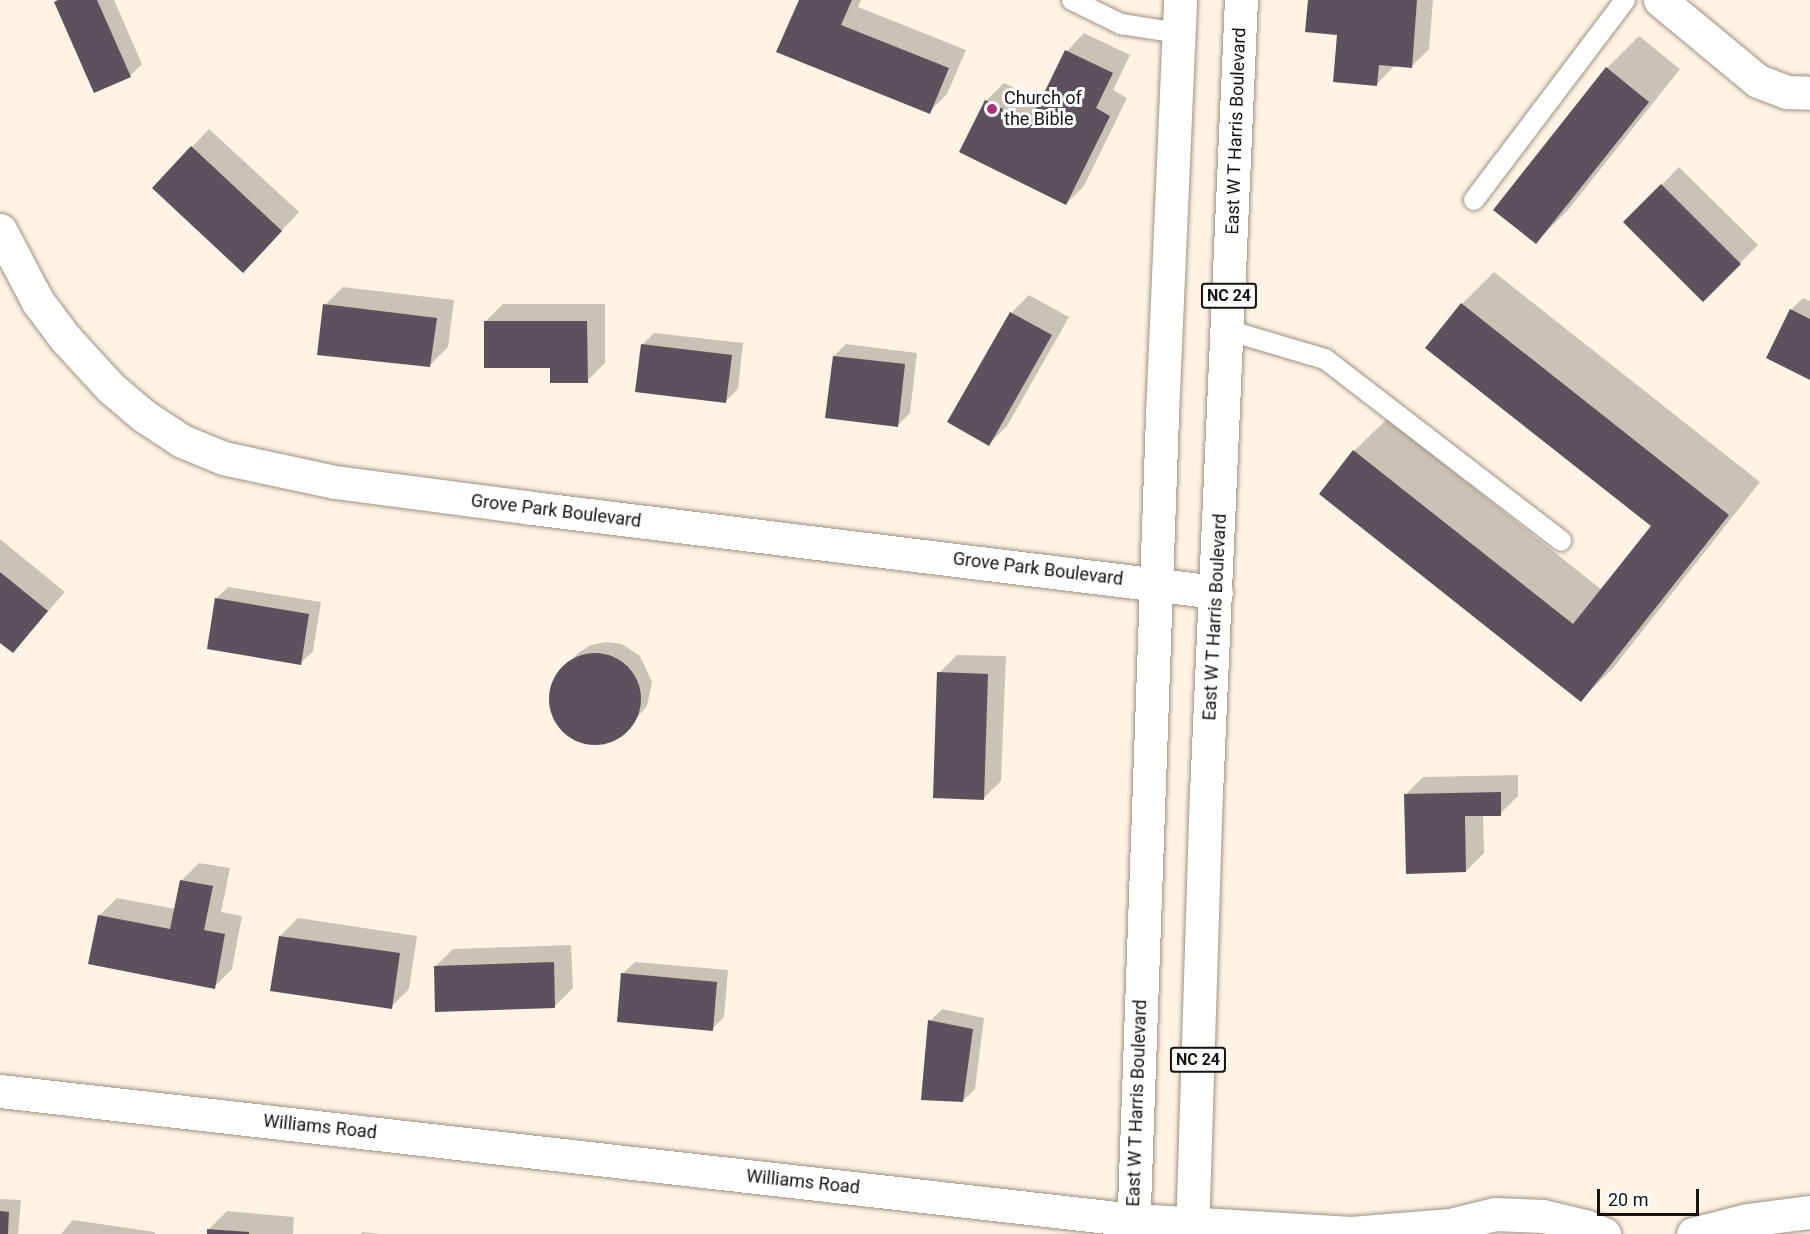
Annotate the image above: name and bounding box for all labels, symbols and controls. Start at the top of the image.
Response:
street label: East W T Harris Boulevard [1222,27,1250,235]
place label: Church of the Bible [1004,88,1082,130]
marker: Church of the Bible [985,102,999,116]
road number: NC 24 [1200,283,1258,309]
street label: Grove Park Boulevard [470,490,642,532]
street label: East W T Harris Boulevard [1199,513,1231,721]
street label: Grove Park Boulevard [952,548,1124,590]
street label: East W T Harris Boulevard [1123,999,1151,1207]
road number: NC 24 [1170,1047,1226,1073]
street label: Williams Road [262,1110,378,1144]
street label: Williams Road [745,1165,861,1199]
scale bar [1600,1177,1702,1215]
text: 20 m [1608,1189,1648,1210]

